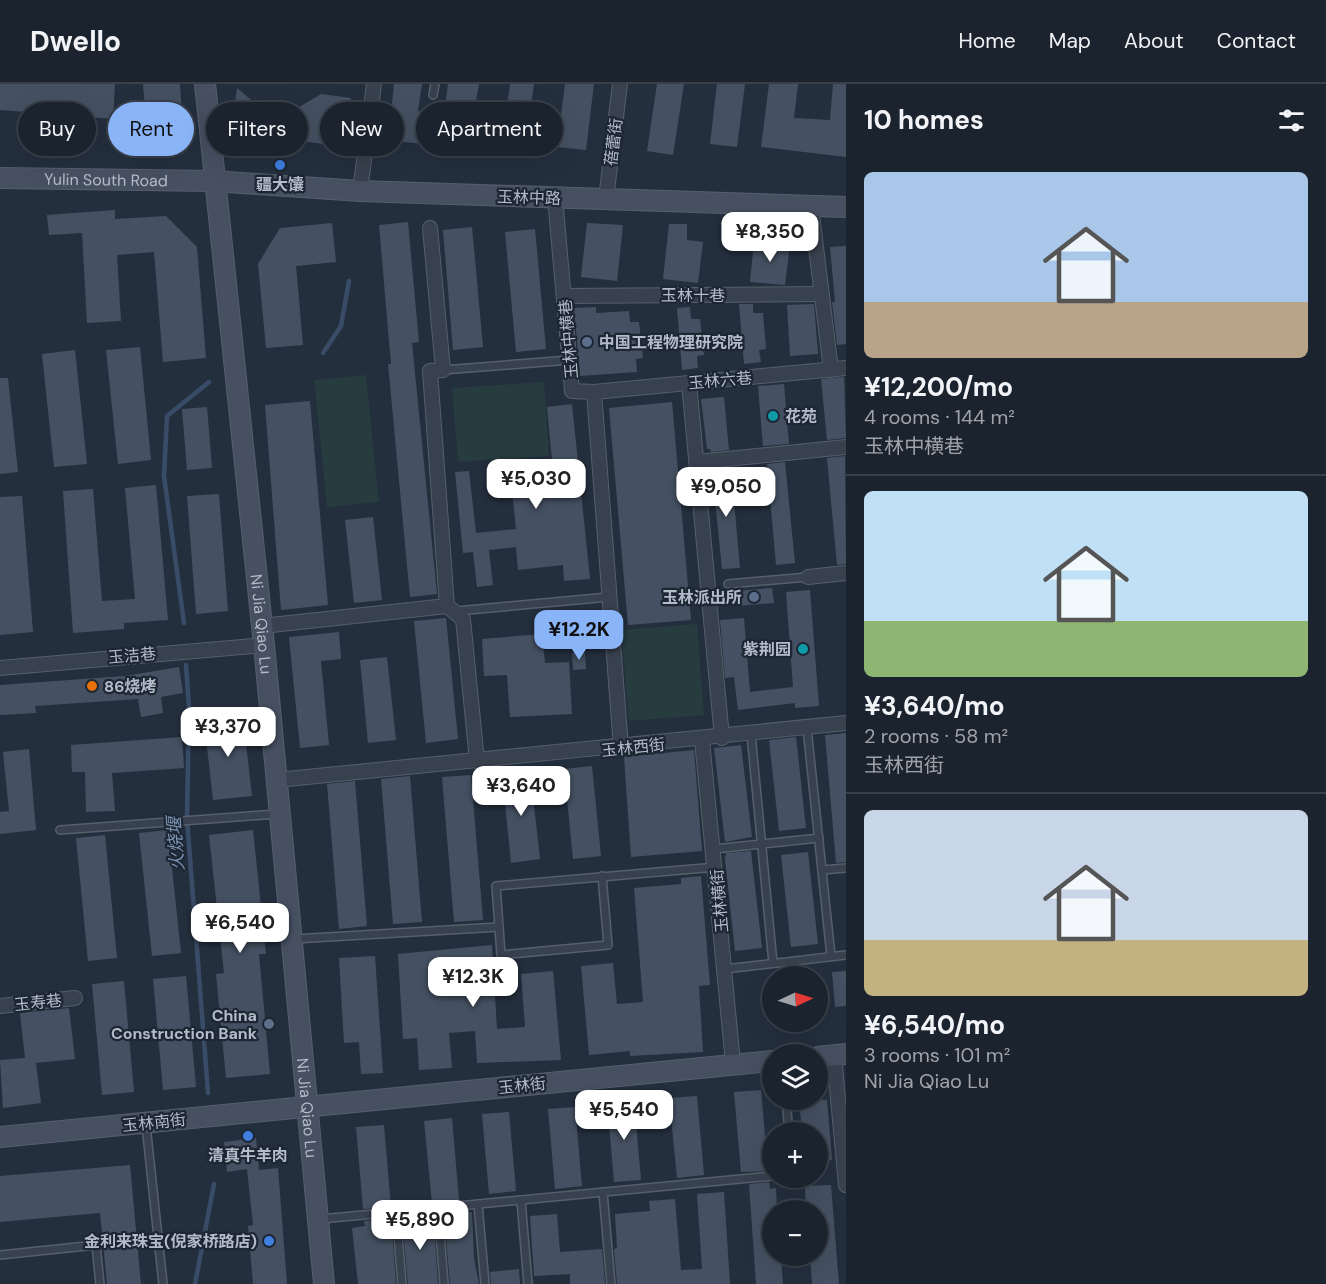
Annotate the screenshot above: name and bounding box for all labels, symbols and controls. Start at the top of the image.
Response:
text: Dwello [30,23,121,60]
text: Home [958,27,1016,55]
text: Map [1049,27,1091,55]
text: About [1124,27,1184,55]
text: Contact [1217,27,1296,55]
chip: Buy [18,102,96,156]
chip: Rent [108,102,194,156]
chip: Filters [206,102,308,156]
chip: New [320,102,404,156]
chip: Apartment [416,102,563,156]
text: 10 homes [864,103,984,137]
icon: filters [1275,104,1308,137]
street label: 蓓蕾街 [600,117,627,167]
marker: 疆大馕 [273,158,287,172]
street label: Yulin South Road [44,169,168,191]
place label: 疆大馕 [256,174,304,195]
street label: 玉林中路 [497,186,561,209]
icon: home [1032,211,1140,319]
pin: ¥8,350 [721,212,819,263]
text: ¥8,350 [735,218,805,244]
street label: 玉林十巷 [661,285,725,306]
street label: 玉林中横巷 [555,298,582,380]
place label: 中国工程物理研究院 [599,332,743,353]
marker: 中国工程物理研究院 [580,335,594,349]
street label: 玉林六巷 [687,367,753,394]
text: ¥12,200/mo [864,370,1013,404]
text: 4 rooms · 144 m² [864,404,1015,430]
place label: 花苑 [785,406,817,427]
marker: 花苑 [766,409,780,423]
text: 玉林中横巷 [864,433,964,459]
pin: ¥5,030 [487,459,585,510]
text: ¥5,030 [501,465,571,491]
pin: ¥9,050 [677,467,775,518]
text: ¥9,050 [690,473,762,499]
icon: home [1032,530,1140,638]
street label: Ni Jia Qiao Lu [246,573,277,675]
place label: 玉林派出所 [662,587,742,608]
marker: 玉林派出所 [747,590,761,604]
pin: ¥12.2K [530,610,628,661]
text: ¥12.2K [548,616,610,642]
place label: 紫荆园 [743,639,791,660]
marker: 紫荆园 [796,642,810,656]
street label: 玉洁巷 [107,643,157,668]
place label: 86烧烤 [104,676,156,697]
marker: 86烧烤 [85,679,99,693]
text: ¥3,640/mo [864,689,1005,723]
pin: ¥3,370 [179,707,277,758]
text: ¥3,370 [195,713,261,739]
text: 2 rooms · 58 m² [864,723,1008,749]
street label: 玉林西街 [600,734,666,761]
text: 玉林西街 [864,752,944,778]
pin: ¥3,640 [472,766,570,817]
text: ¥3,640 [486,772,556,798]
water label: 火烧堰 [162,813,190,872]
icon: home [1032,849,1140,957]
street label: 玉林横街 [706,868,733,934]
pin: ¥6,540 [191,903,289,954]
text: ¥6,540 [205,909,275,935]
pin: ¥12.3K [424,957,522,1008]
text: ¥12.3K [442,963,504,989]
north arrow [762,966,828,1032]
map controls [762,966,828,1266]
street label: 玉寿巷 [13,990,63,1015]
place label: China Construction Bank [111,1005,258,1044]
text: ¥6,540/mo [864,1008,1005,1042]
marker: China Construction Bank [262,1017,276,1031]
text: 3 rooms · 101 m² [864,1042,1010,1068]
button: layers [762,1044,828,1110]
street label: Ni Jia Qiao Lu [292,1057,322,1159]
text: Ni Jia Qiao Lu [864,1068,989,1094]
street label: 玉林街 [497,1073,547,1098]
pin: ¥5,540 [575,1090,673,1141]
text: ¥5,540 [589,1096,659,1122]
street label: 玉林南街 [121,1109,187,1136]
button: + [762,1122,828,1188]
marker: 清真牛羊肉 [241,1129,255,1143]
place label: 清真牛羊肉 [208,1145,288,1166]
pin: ¥5,890 [371,1200,469,1251]
button: − [762,1200,828,1266]
text: ¥5,890 [385,1206,455,1232]
place label: 金利来珠宝(倪家桥路店) [84,1231,257,1252]
marker: 金利来珠宝(倪家桥路店) [262,1234,276,1248]

